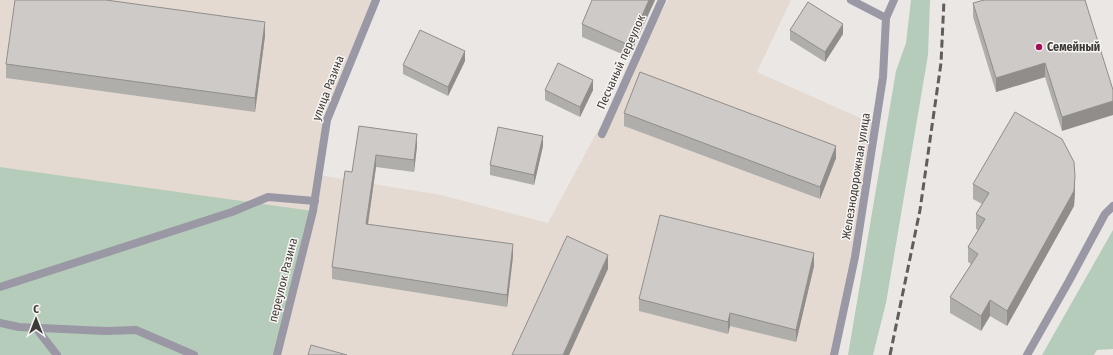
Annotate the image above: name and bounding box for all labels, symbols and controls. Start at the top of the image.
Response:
street label: Песчаный переулок [594,12,648,111]
place label: Семейный [1047,40,1100,54]
marker: Семейный [1034,42,1044,52]
street label: улица Разина [309,53,347,122]
street label: Железнодорожная улица [839,112,873,240]
street label: переулок Разина [266,236,300,324]
north arrow [16,299,56,339]
text: С [33,303,39,316]

